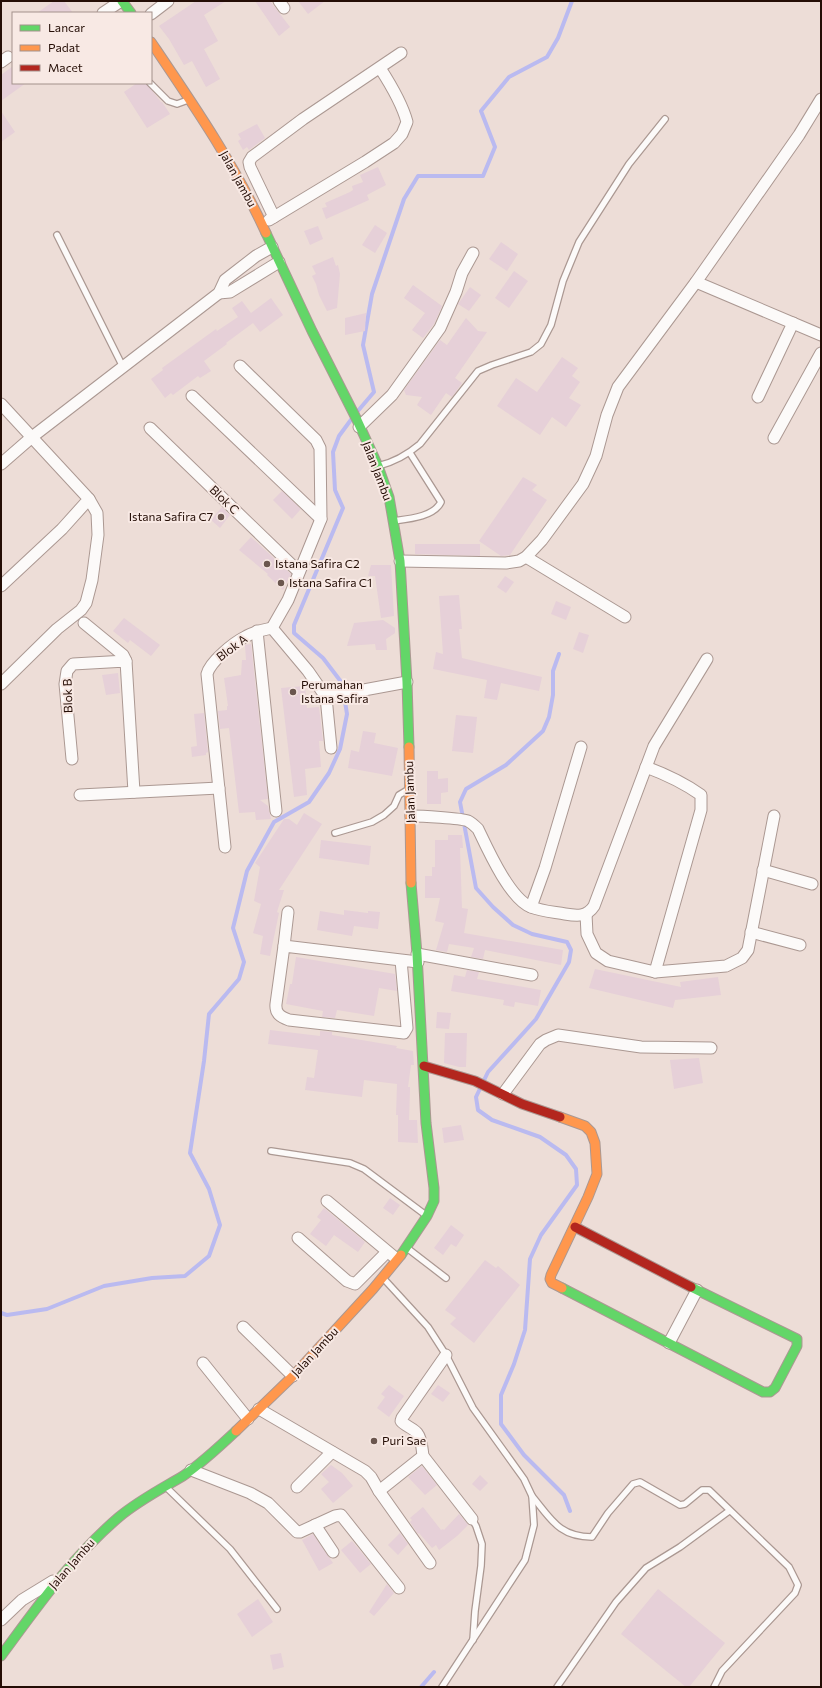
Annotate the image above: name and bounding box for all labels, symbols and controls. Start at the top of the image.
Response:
legend [12,12,152,84]
text: Lancar [48,20,85,34]
text: Padat [48,40,80,54]
text: Macet [48,60,83,74]
street label: Jalan Jambu [217,148,260,210]
street label: Jalan Jambu [359,439,396,503]
street label: Blok C [207,482,242,516]
place label: Istana Safira C7 [129,509,213,523]
marker: Istana Safira C7 [216,512,226,522]
place label: Istana Safira C2 [275,556,360,570]
marker: Istana Safira C2 [262,559,272,569]
place label: Istana Safira C1 [289,575,372,589]
marker: Istana Safira C1 [276,578,286,588]
street label: Blok A [213,631,250,663]
place label: Perumahan Istana Safira [301,677,369,705]
street label: Blok B [59,678,75,714]
marker: Perumahan Istana Safira [288,687,298,697]
street label: Jalan Jambu [401,761,418,823]
street label: Jalan Jambu [288,1324,341,1380]
place label: Puri Sae [382,1433,426,1447]
marker: Puri Sae [369,1436,379,1446]
street label: Jalan Jambu [46,1535,98,1592]

